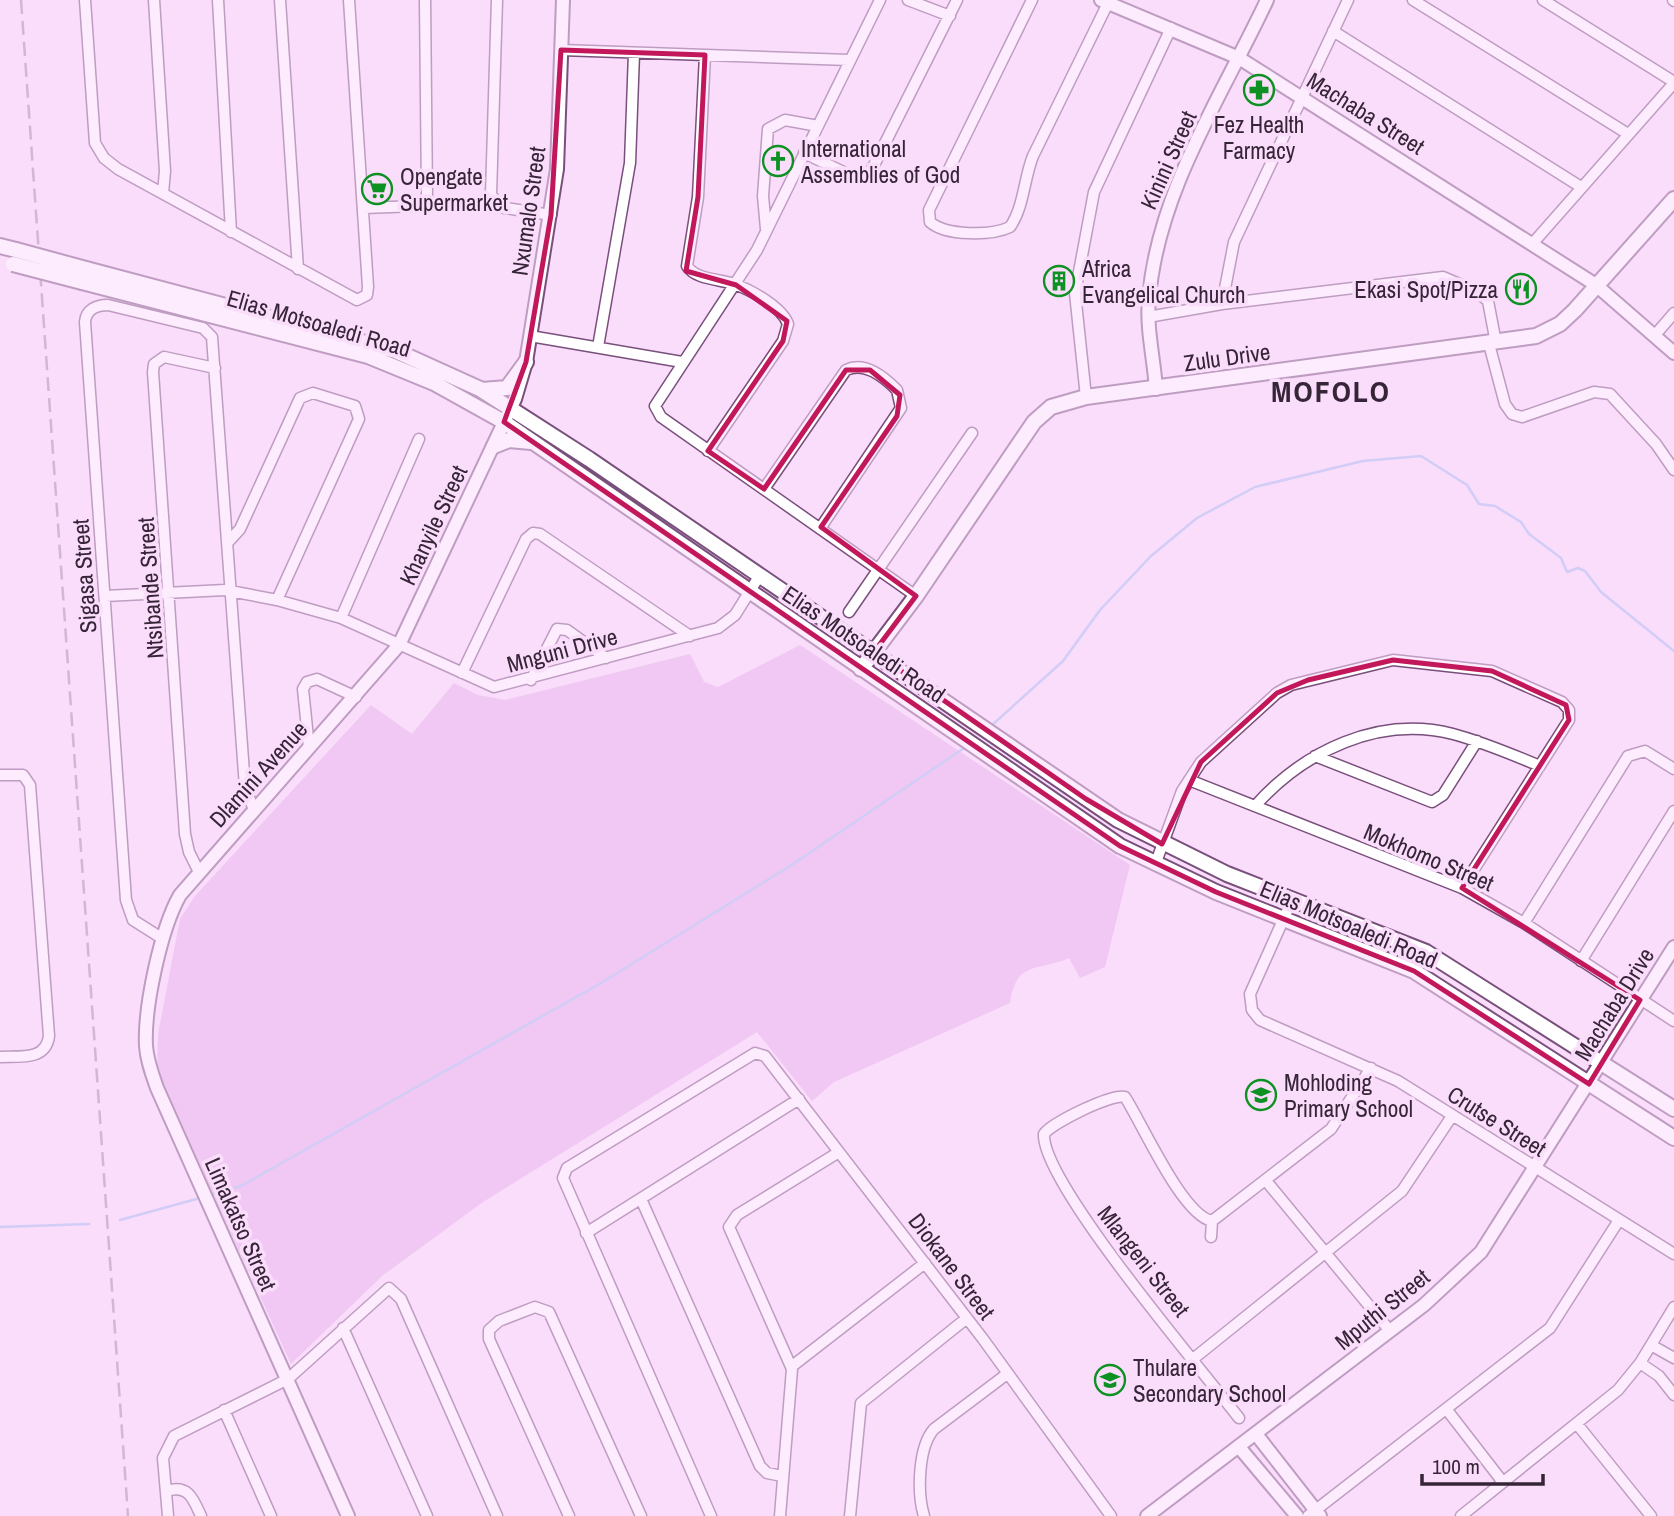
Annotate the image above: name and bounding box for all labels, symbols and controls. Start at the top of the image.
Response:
street label: Machaba Street [1301,65,1431,161]
pharmacy icon: Fez Health Farmacy [1242,73,1276,107]
street label: Kinini Street [1133,106,1203,214]
place label: Fez Health Farmacy [1214,109,1304,166]
place label: International Assemblies of God [800,133,960,190]
street label: Nxumalo Street [504,144,552,278]
church icon: International Assemblies of God [761,144,795,178]
place label: Opengate Supermarket [400,161,508,218]
supermarket icon: Opengate Supermarket [360,172,394,206]
place label: Africa Evangelical Church [1081,253,1246,310]
building icon: Africa Evangelical Church [1042,264,1076,298]
restaurant icon: Ekasi Spot/Pizza [1504,272,1538,306]
place label: Ekasi Spot/Pizza [1354,274,1499,305]
street label: Elias Motsoaledi Road [224,282,414,364]
street label: Zulu Drive [1182,336,1272,378]
district label: MOFOLO [1271,371,1391,411]
street label: Khanyile Street [392,460,474,590]
street label: Ntsibande Street [130,516,170,660]
street label: Sigasa Street [65,518,103,634]
street label: Elias Motsoaledi Road [777,578,951,710]
street label: Mnguni Drive [503,620,621,680]
street label: Dlamini Avenue [202,714,314,834]
street label: Mokhomo Street [1359,816,1499,898]
street label: Elias Motsoaledi Road [1256,873,1442,975]
street label: Machaba Drive [1567,942,1661,1066]
place label: Mohloding Primary School [1284,1067,1413,1124]
school or university icon: Mohloding Primary School [1244,1078,1278,1112]
street label: Crutse Street [1442,1078,1552,1164]
street label: Limakatso Street [198,1153,284,1295]
street label: Mlangeni Street [1091,1199,1197,1323]
street label: Diokane Street [902,1206,1002,1326]
street label: Mputhi Street [1328,1261,1436,1357]
place label: Thulare Secondary School [1133,1352,1286,1409]
school or university icon: Thulare Secondary School [1093,1363,1127,1397]
scale bar [1422,1442,1543,1486]
text: 100 m [1432,1452,1480,1481]

